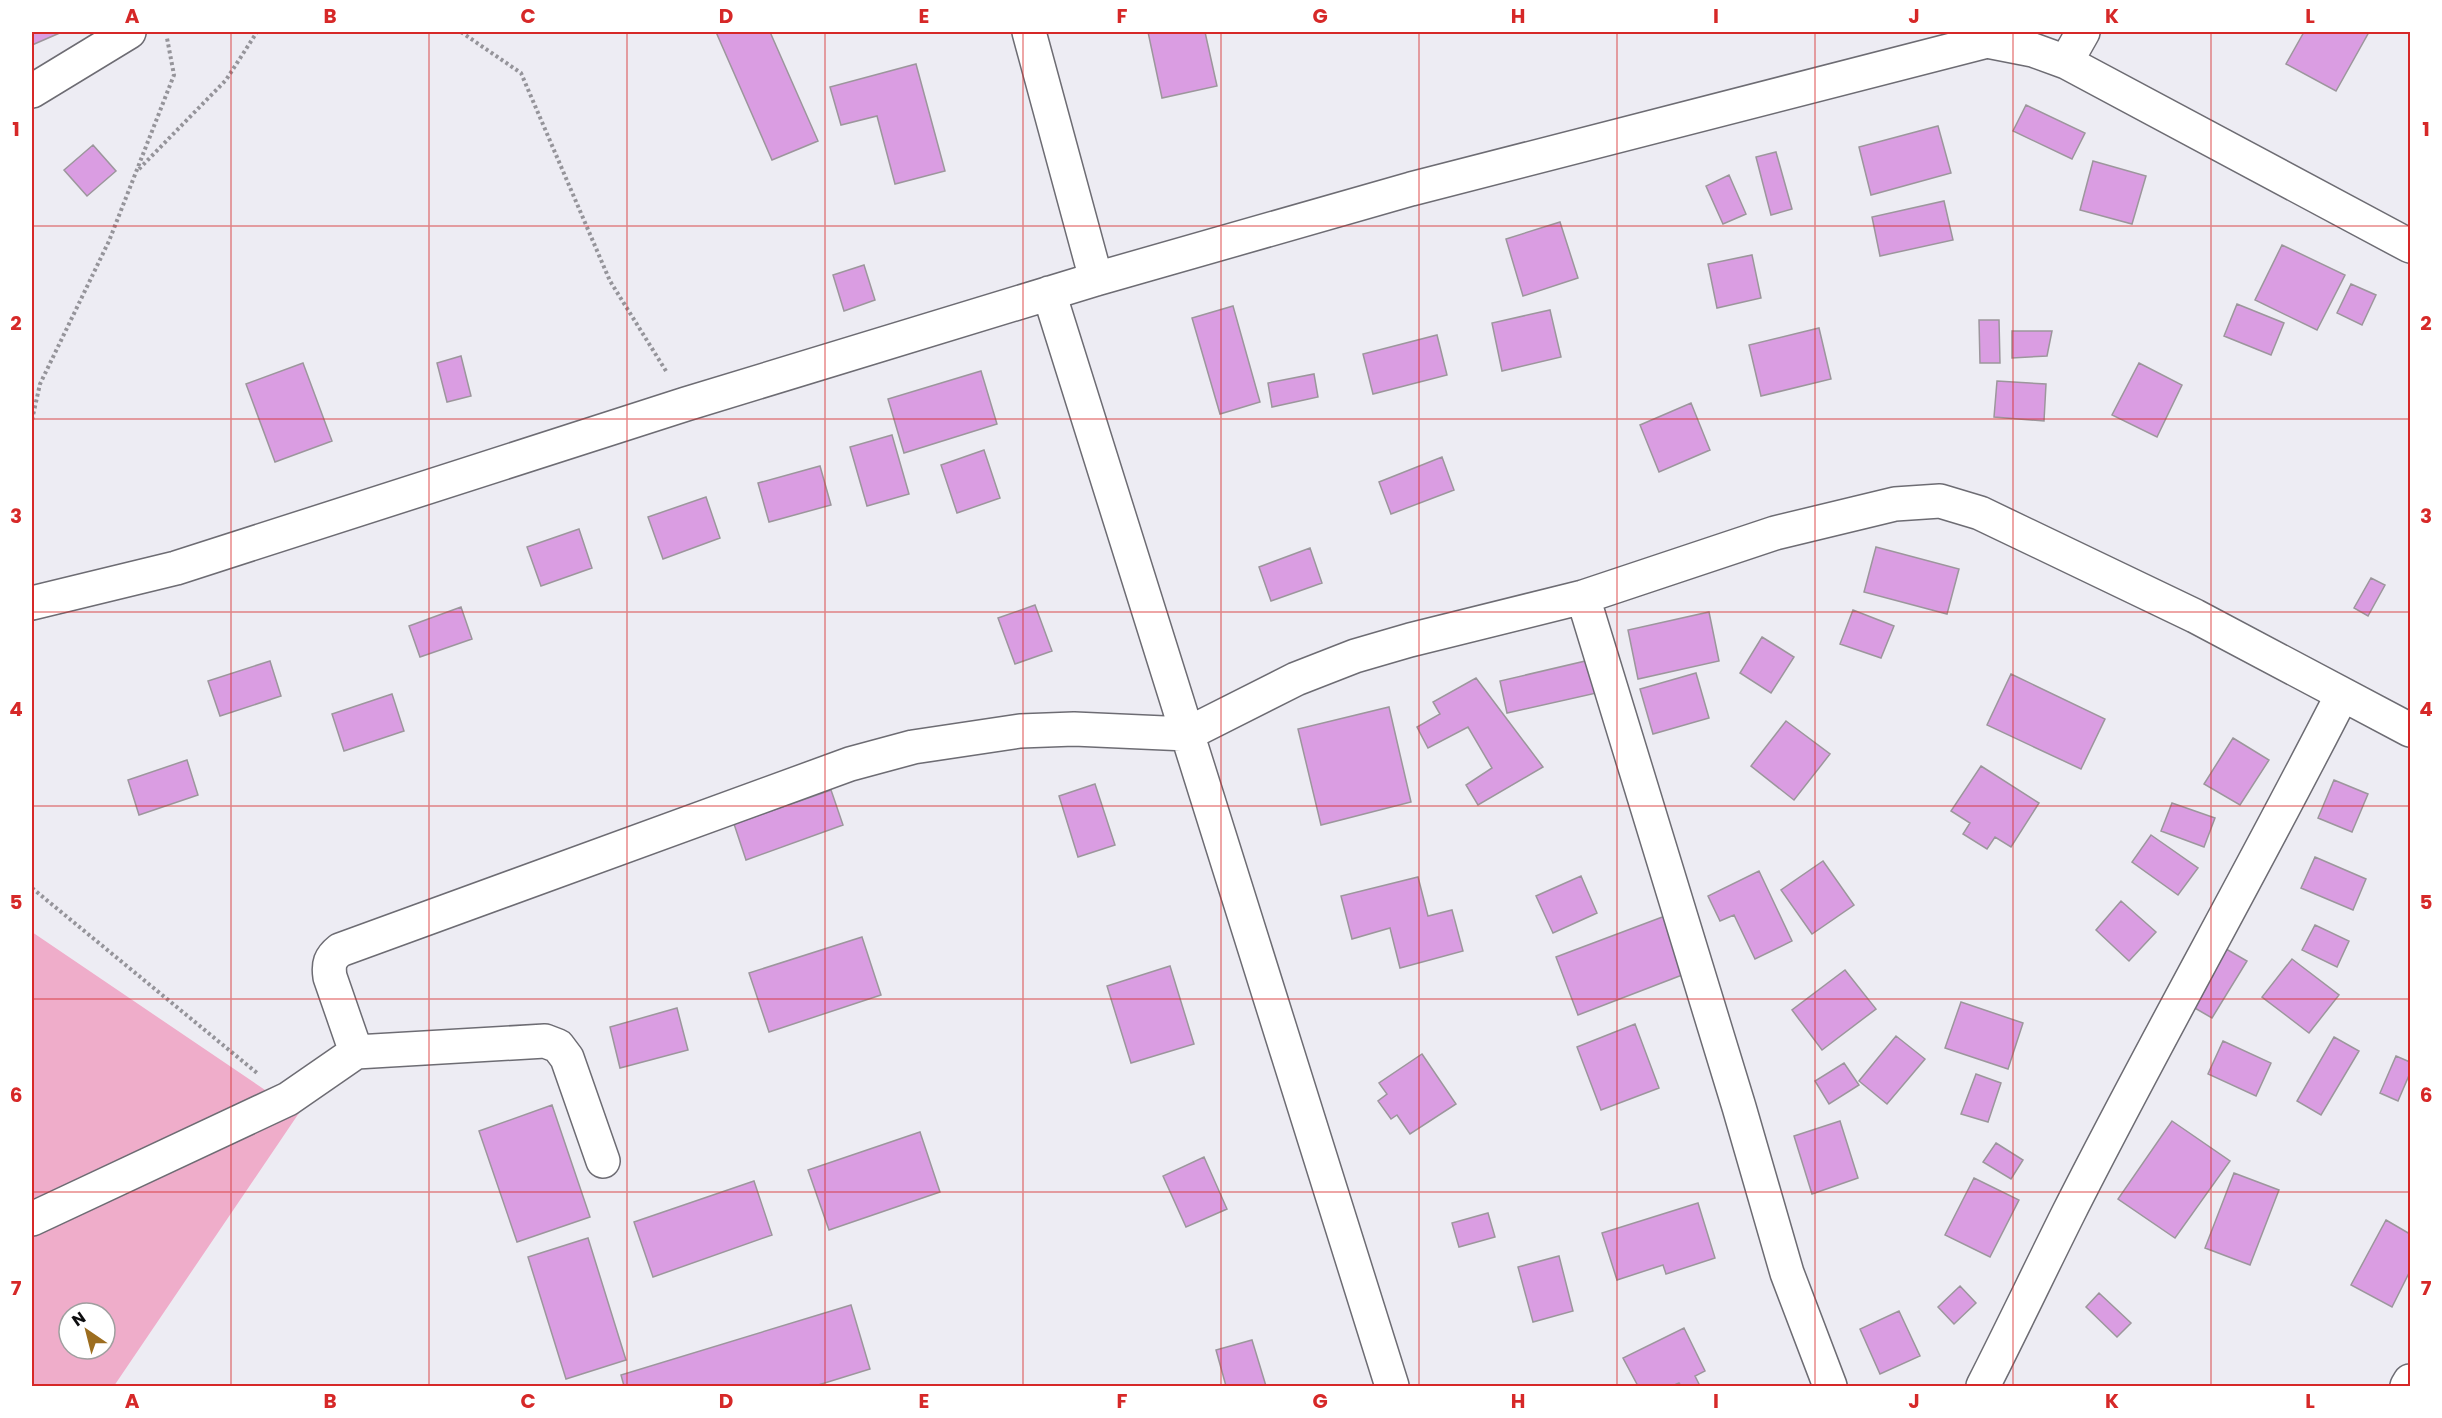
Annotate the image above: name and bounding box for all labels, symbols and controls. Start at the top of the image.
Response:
text: A [125,2,140,30]
text: B [323,2,337,30]
text: C [520,2,536,30]
text: D [719,2,733,30]
text: E [919,2,929,30]
text: F [1117,2,1128,30]
text: G [1312,2,1328,30]
text: H [1511,2,1525,30]
text: I [1713,2,1719,30]
text: J [1908,2,1920,30]
text: K [2105,2,2119,30]
text: L [2305,2,2315,30]
text: 1 [12,115,20,143]
text: 1 [2422,115,2430,143]
text: 2 [10,309,22,337]
text: 2 [2420,309,2432,337]
text: 3 [10,502,22,530]
text: 3 [2420,502,2432,530]
text: 4 [9,695,23,723]
text: 4 [2419,695,2433,723]
text: 5 [10,888,23,916]
text: 5 [2420,888,2433,916]
text: 6 [10,1081,22,1109]
text: 6 [2420,1081,2432,1109]
text: 7 [11,1274,22,1302]
text: 7 [2421,1274,2432,1302]
north arrow [57,1301,117,1361]
text: N [67,1306,90,1332]
text: A [125,1387,140,1415]
text: B [323,1387,337,1415]
text: C [520,1387,536,1415]
text: D [719,1387,733,1415]
text: E [919,1387,929,1415]
text: F [1117,1387,1128,1415]
text: G [1312,1387,1328,1415]
text: H [1511,1387,1525,1415]
text: I [1713,1387,1719,1415]
text: J [1908,1387,1920,1415]
text: K [2105,1387,2119,1415]
text: L [2305,1387,2315,1415]

